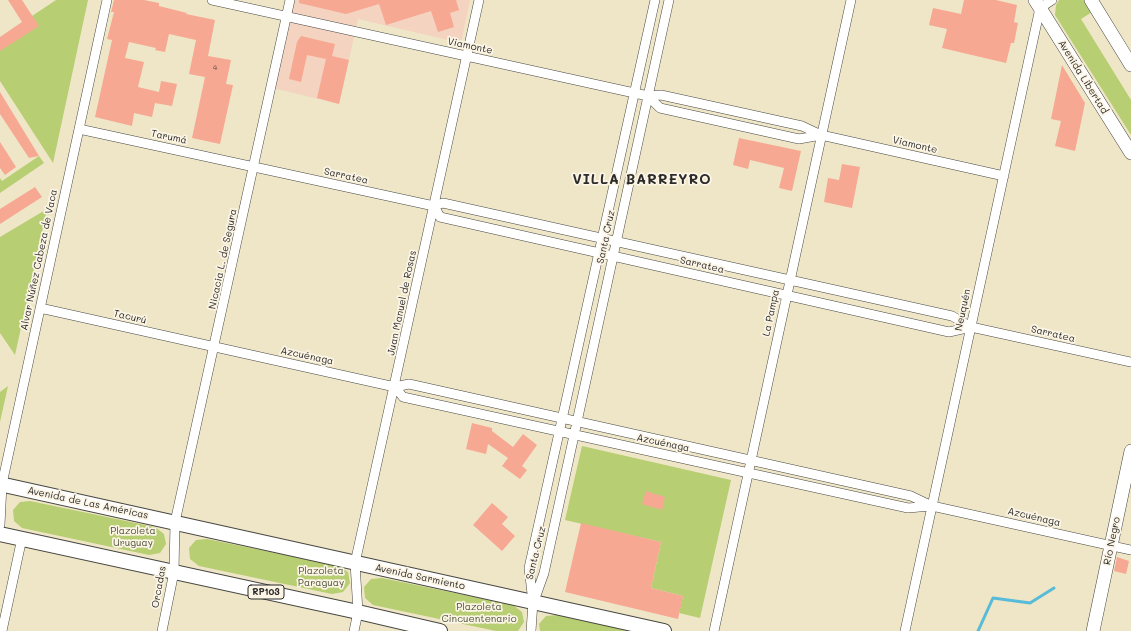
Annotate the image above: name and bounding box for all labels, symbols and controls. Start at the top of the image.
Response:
street label: Viamonte [446,35,494,57]
street label: Avenida Libertad [1055,38,1111,116]
house number: 4 [213,63,217,73]
street label: Tarumá [150,127,188,147]
street label: Viamonte [891,134,939,156]
street label: Sarratea [323,165,369,187]
district label: VILLA BARREYRO [572,172,712,188]
street label: Alvar Núñez Cabeza de Vaca [18,188,60,332]
street label: Nicacia L. de Segura [206,208,240,310]
street label: Santa Cruz [594,209,618,265]
street label: Juan Manuel de Rosas [385,249,419,357]
street label: Sarratea [679,254,725,276]
street label: Neuquén [953,288,973,332]
street label: La Pampa [760,289,782,337]
street label: Tacurú [112,307,148,327]
street label: Sarratea [1030,323,1076,345]
street label: Azcuénaga [279,345,335,367]
street label: Azcuénaga [635,432,691,454]
street label: Avenida de Las Américas [27,484,149,522]
street label: Azcuénaga [1006,505,1062,529]
street label: Río Negro [1101,516,1123,566]
park label: Plazoleta Uruguay [110,525,156,548]
street label: Santa Cruz [524,525,548,581]
street label: Avenida Sarmiento [374,562,466,592]
street label: Orcadas [149,565,169,609]
park label: Plazoleta Paraguay [298,565,344,588]
road number: RP103 [248,585,284,599]
park label: Plazoleta Cincuentenario [441,601,517,624]

